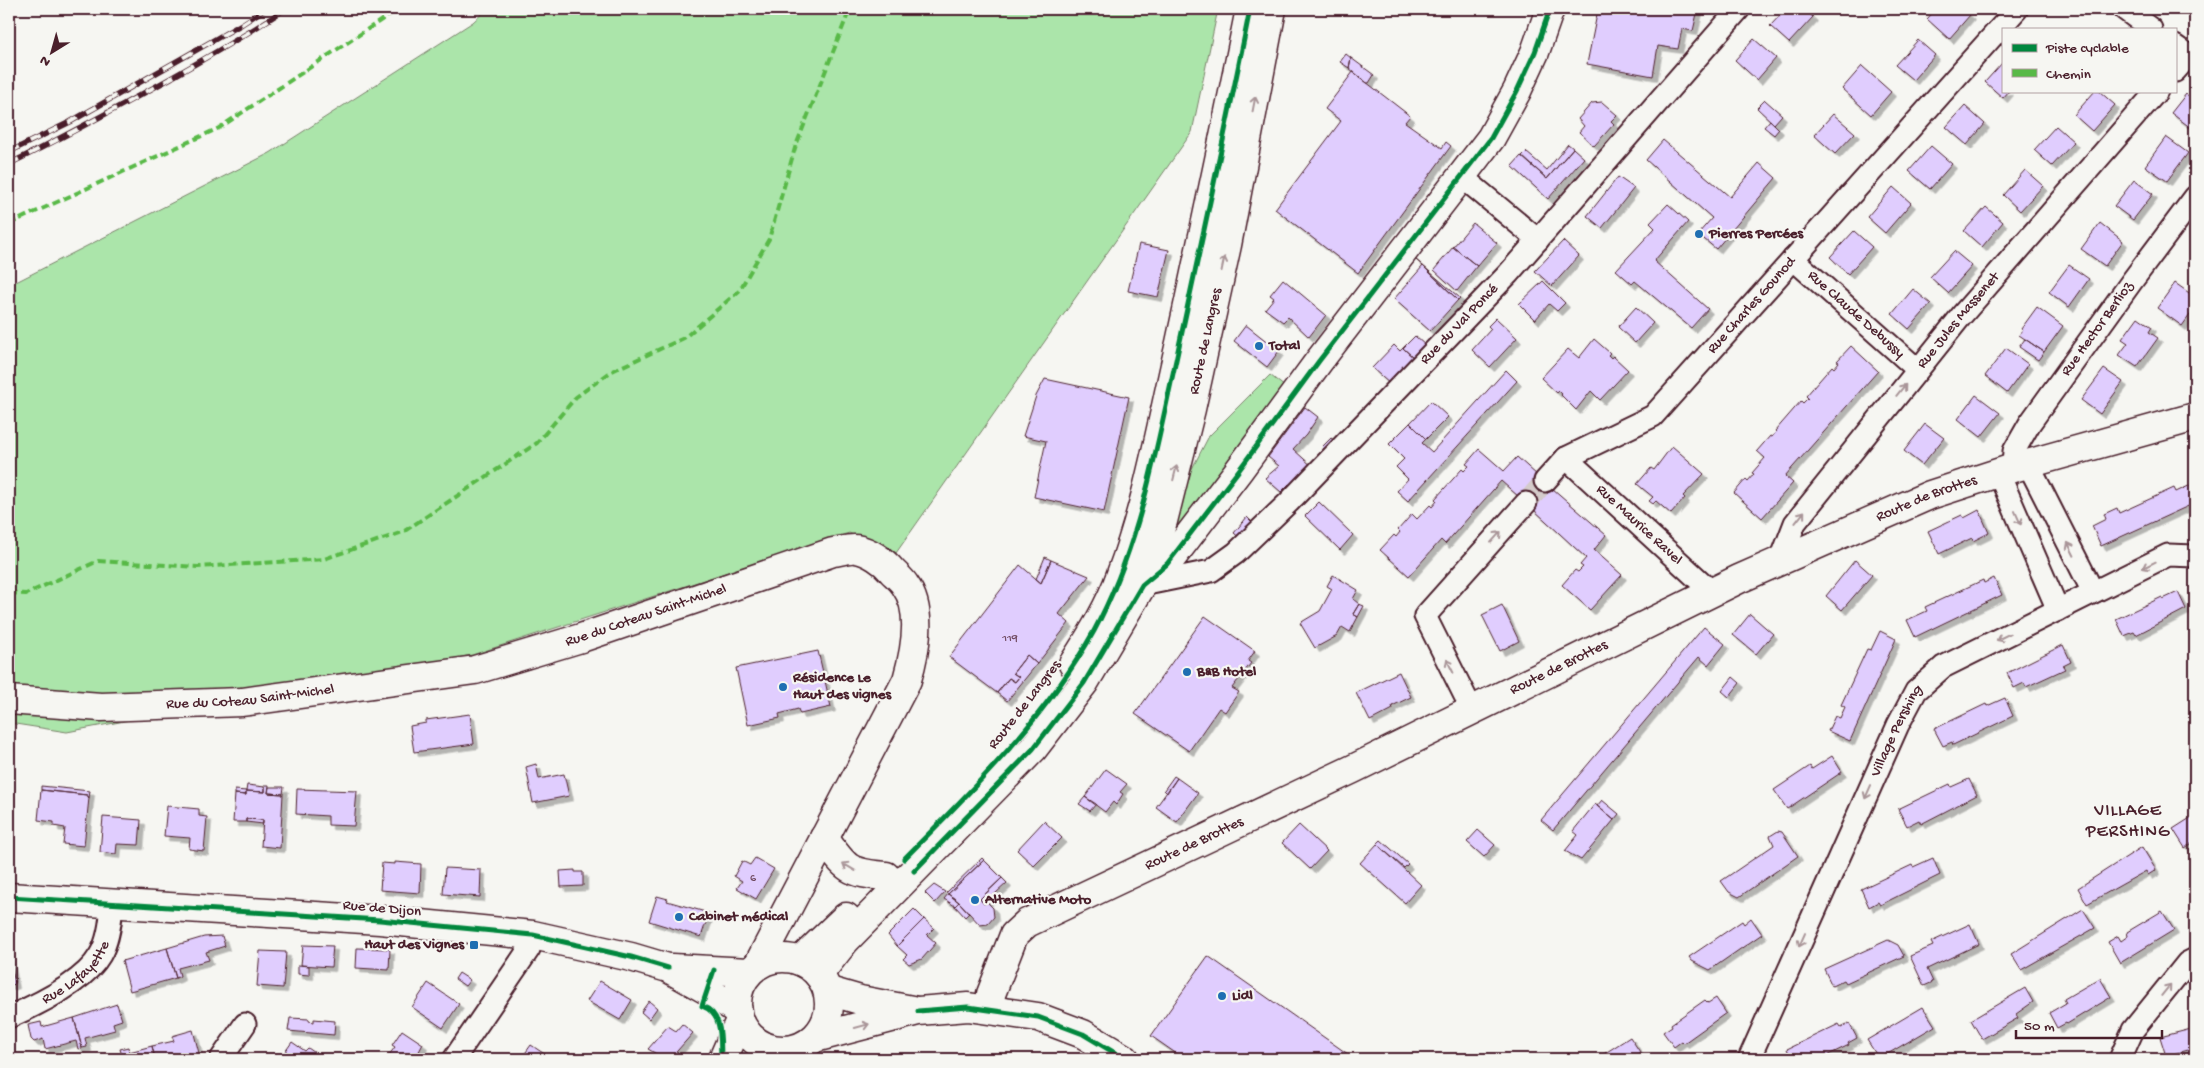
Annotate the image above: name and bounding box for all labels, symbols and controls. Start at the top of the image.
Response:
north arrow [28,28,78,78]
legend [2002,28,2176,92]
text: Piste cyclable [2045,40,2129,58]
text: N [37,51,54,70]
text: Chemin [2046,66,2091,84]
one-way arrow [1249,97,1259,113]
place label: Pierres Percées [1708,225,1805,243]
marker: Pierres Percées [1693,228,1705,240]
street label: Rue Charles Gounod [1704,252,1801,358]
one-way arrow [1218,256,1228,272]
street label: Rue Claude Debussy [1803,267,1909,363]
street label: Rue Jules Massenet [1913,267,2005,373]
street label: Rue Hector Berlioz [2057,278,2138,380]
street label: Rue du Val Poncé [1417,280,1503,369]
street label: Route de Langres [1185,286,1226,396]
place label: Total [1268,337,1301,355]
marker: Total [1253,340,1265,352]
one-way arrow [1896,384,1907,397]
one-way arrow [1171,466,1180,482]
street label: Route de Brottes [1874,471,1980,526]
street label: Rue Maurice Ravel [1592,481,1686,569]
one-way arrow [1795,510,1805,524]
one-way arrow [2014,510,2024,525]
one-way arrow [1490,530,1501,543]
one-way arrow [2066,542,2075,557]
one-way arrow [2142,561,2157,570]
street label: Rue du Coteau Saint-Michel [563,580,729,651]
house number: 119 [1001,632,1018,646]
one-way arrow [1996,633,2011,642]
street label: Route de Brottes [1507,636,1611,699]
street label: Route de Langres [985,656,1066,753]
one-way arrow [1445,659,1454,674]
place label: B&B Hotel [1196,663,1257,681]
marker: B&B Hotel [1181,666,1193,678]
place label: Résidence Le Haut des vignes [792,669,892,704]
street label: Rue du Coteau Saint-Michel [166,680,335,714]
street label: Village Pershing [1867,680,1926,781]
marker: Résidence Le Haut des vignes [777,681,789,693]
one-way arrow [1863,784,1873,799]
district label: VILLAGE PERSHING [2085,801,2170,843]
street label: Route de Brottes [1142,813,1247,875]
one-way arrow [842,862,856,873]
house number: 6 [750,872,757,886]
place label: Alternative Moto [984,891,1091,909]
marker: Alternative Moto [969,894,981,906]
street label: Rue de Dijon [342,897,422,921]
place label: Cabinet médical [688,908,789,926]
marker: Cabinet médical [673,911,685,923]
one-way arrow [1797,932,1807,947]
place label: Haut des Vignes [364,936,465,954]
street label: Rue Lafayette [39,938,114,1009]
marker: Haut des Vignes [468,939,480,951]
one-way arrow [2160,984,2171,997]
place label: Lidl [1232,987,1254,1005]
marker: Lidl [1216,990,1228,1002]
scale bar [2016,1008,2163,1040]
text: 50 m [2024,1018,2055,1036]
one-way arrow [854,1021,870,1030]

